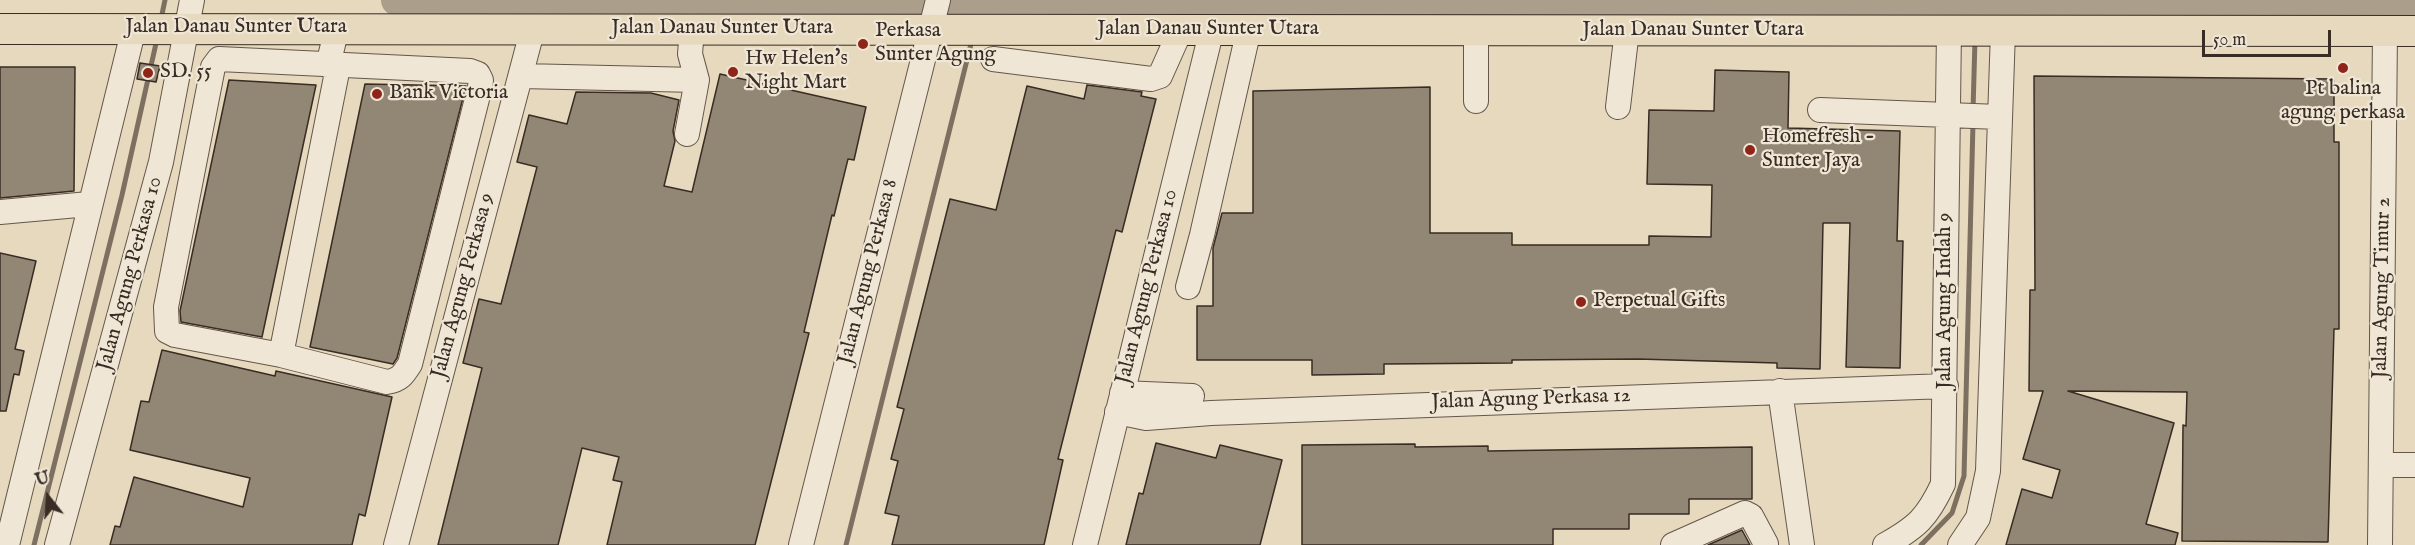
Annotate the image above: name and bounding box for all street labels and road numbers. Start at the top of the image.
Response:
street label: Jalan Danau Sunter Utara [125,15,347,41]
street label: Jalan Danau Sunter Utara [611,16,833,42]
street label: Jalan Danau Sunter Utara [1097,17,1319,43]
street label: Jalan Danau Sunter Utara [1582,18,1804,44]
street label: Jalan Agung Perkasa 10 [93,174,169,374]
street label: Jalan Agung Perkasa 8 [834,177,904,367]
street label: Jalan Agung Perkasa 10 [1112,187,1184,387]
street label: Jalan Agung Perkasa 9 [427,191,501,381]
street label: Jalan Agung Timur 2 [2369,197,2397,379]
street label: Jalan Agung Indah 9 [1933,213,1959,389]
street label: Jalan Agung Perkasa 12 [1431,384,1631,416]

